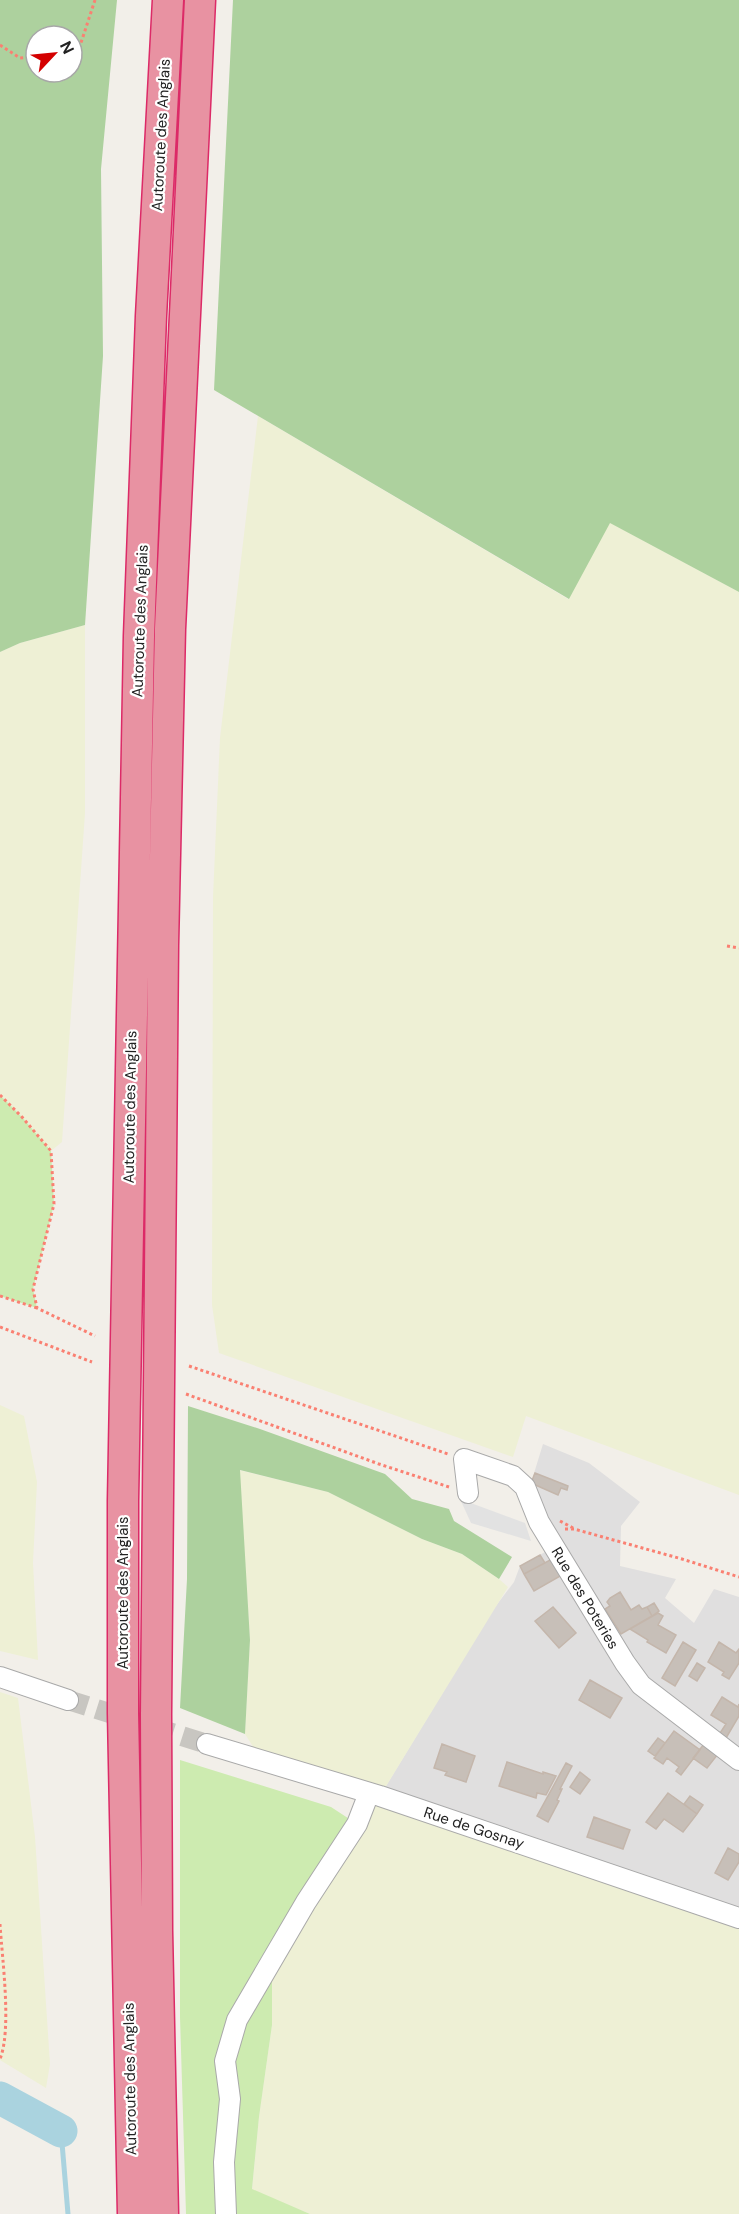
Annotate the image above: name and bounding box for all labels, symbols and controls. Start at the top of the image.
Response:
north arrow [24,24,84,84]
text: N [55,38,79,57]
street label: Autoroute des Anglais [147,58,175,212]
street label: Autoroute des Anglais [127,544,153,698]
street label: Autoroute des Anglais [119,1030,141,1184]
street label: Autoroute des Anglais [113,1517,133,1669]
street label: Rue des Poteries [547,1543,623,1653]
street label: Rue de Gosnay [421,1802,527,1854]
street label: Autoroute des Anglais [119,2002,141,2156]

